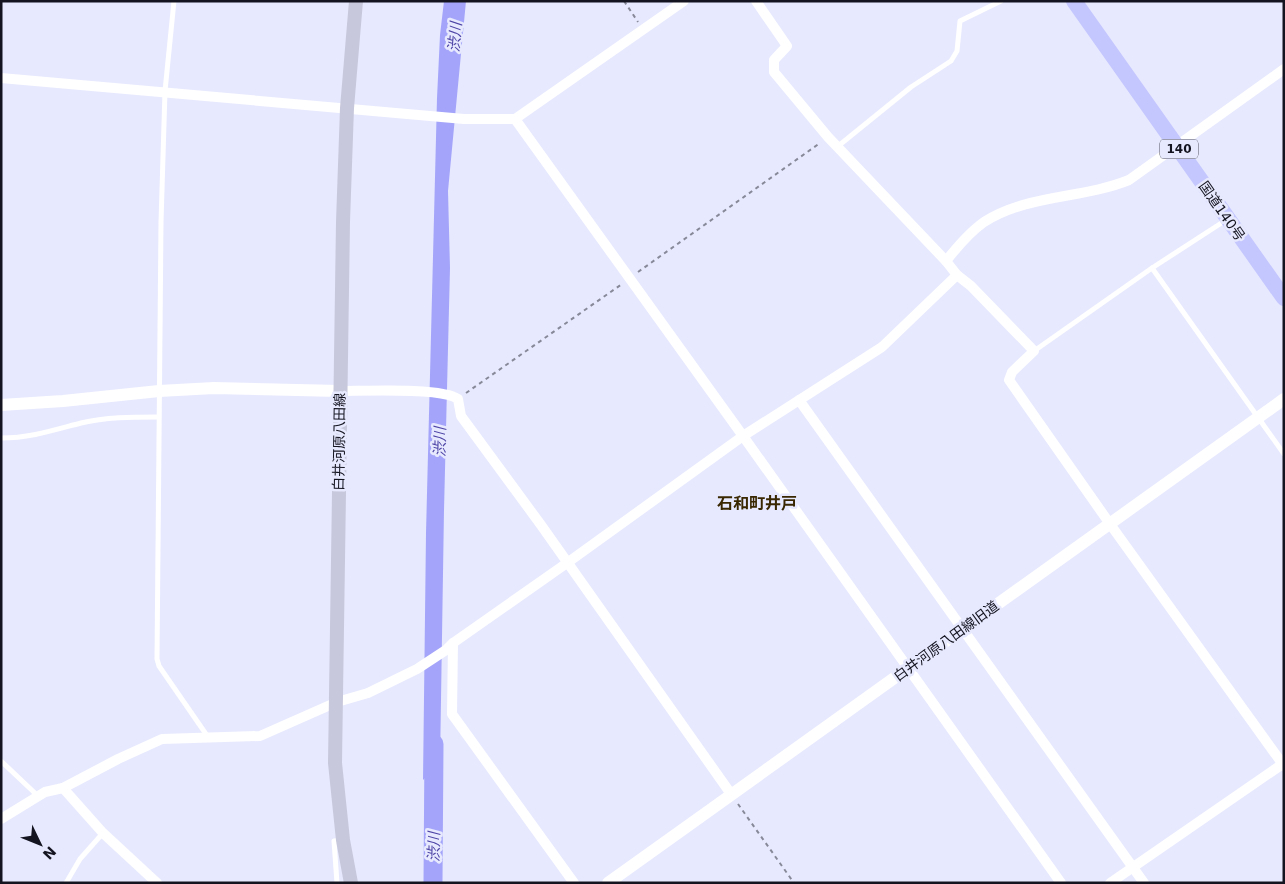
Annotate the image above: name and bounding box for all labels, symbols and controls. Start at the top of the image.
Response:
water label: 渋川 [445,19,465,53]
road number: 140 [1160,140,1198,158]
street label: 国道140号 [1196,178,1248,244]
street label: 白井河原八田線 [330,393,348,491]
water label: 渋川 [431,425,449,457]
district label: 石和町井戸 [717,494,797,513]
street label: 白井河原八田線旧道 [890,597,1002,685]
north arrow [15,819,65,869]
water label: 渋川 [425,830,443,862]
text: N [40,843,59,863]

